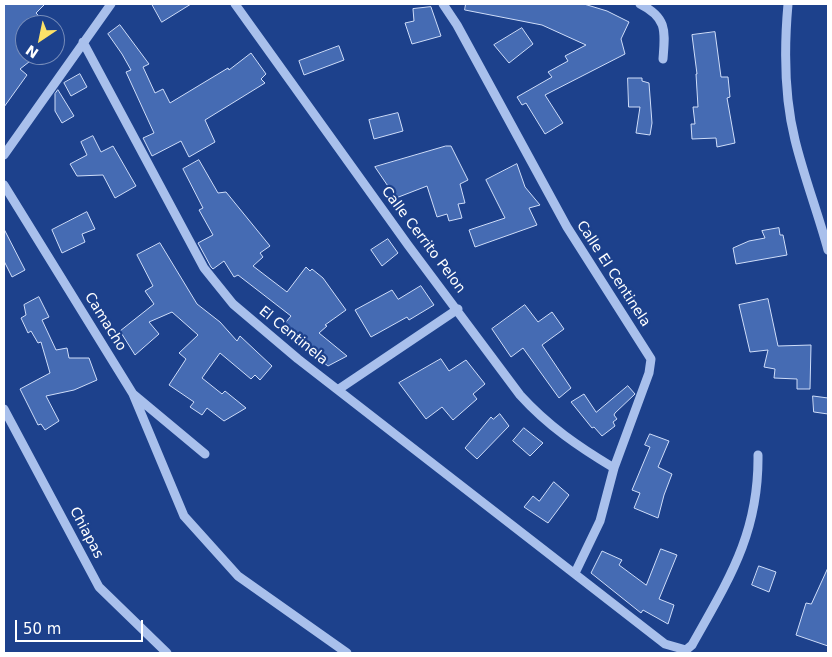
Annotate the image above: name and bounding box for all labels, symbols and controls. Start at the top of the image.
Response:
north arrow [15,15,65,65]
text: N [23,42,42,62]
street label: Calle Cerrito Pelon [377,183,469,297]
street label: Calle El Centinela [572,218,654,330]
street label: Camacho [80,290,130,354]
street label: El Centinela [255,303,331,369]
street label: Chiapas [65,504,107,562]
scale bar [18,610,145,642]
text: 50 m [23,620,61,638]

